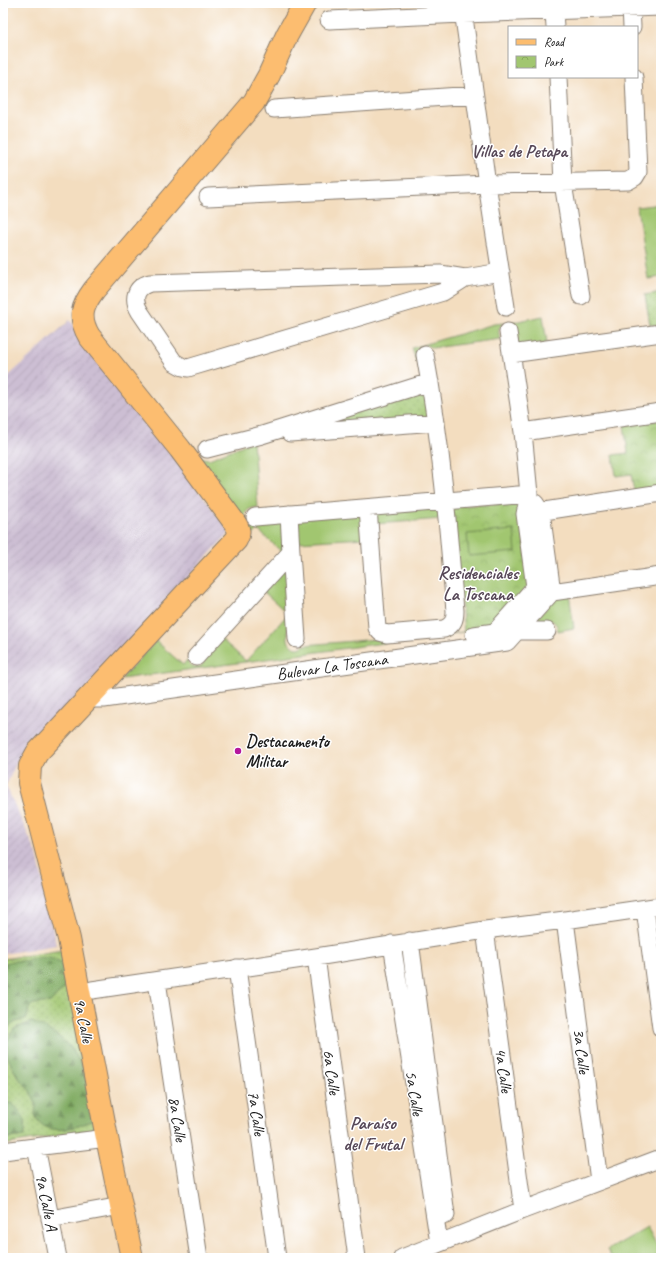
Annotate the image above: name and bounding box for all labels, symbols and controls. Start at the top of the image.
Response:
legend [508,26,638,78]
text: Road [544,34,566,50]
text: Park [544,54,565,70]
district label: Villas de Petapa [471,140,569,162]
district label: Residenciales La Toscana [438,562,520,605]
street label: Bulevar La Toscana [275,648,390,685]
place label: Destacamento Militar [246,731,331,772]
marker: Destacamento Militar [233,746,243,756]
street label: 9a Calle [69,996,98,1046]
street label: 3a Calle [568,1027,595,1076]
street label: 4a Calle [490,1046,517,1095]
street label: 6a Calle [318,1048,345,1097]
street label: 5a Calle [401,1069,429,1119]
street label: 7a Calle [243,1089,270,1138]
street label: 8a Calle [164,1095,192,1145]
district label: Paraíso del Frutal [343,1112,406,1155]
street label: 9a Calle A [31,1172,63,1234]

